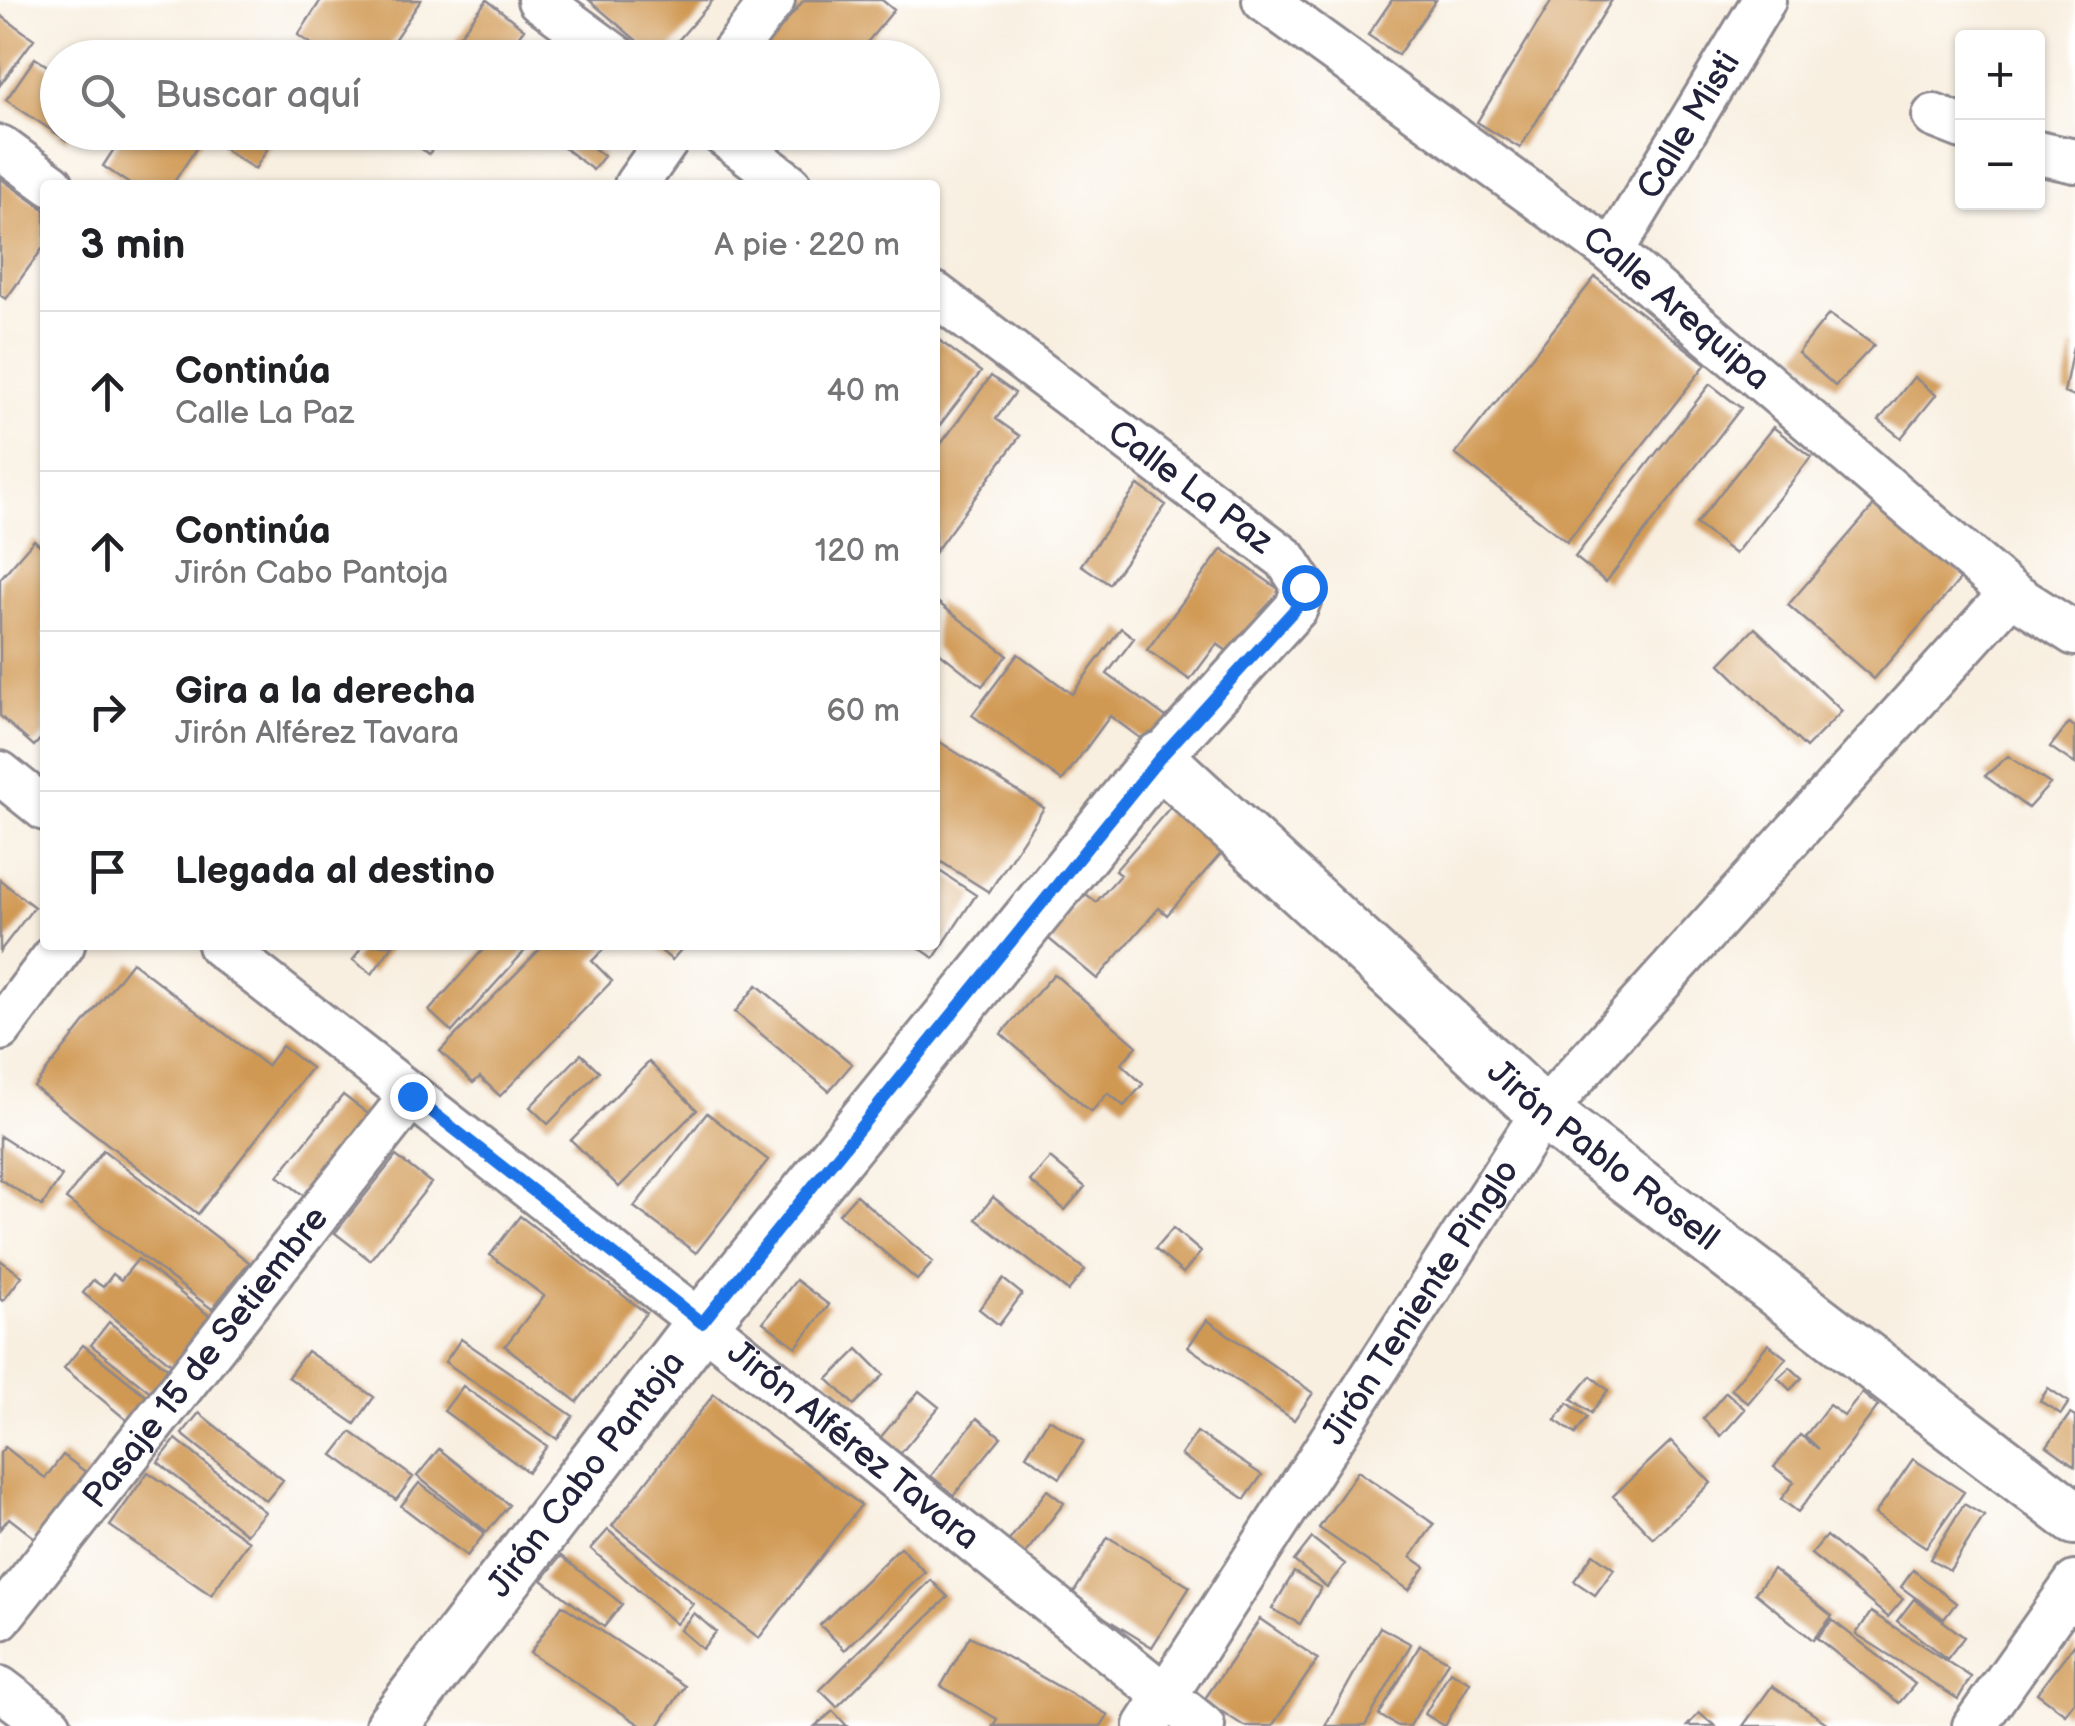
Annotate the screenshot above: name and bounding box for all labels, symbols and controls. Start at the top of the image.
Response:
map controls [1955,30,2045,210]
button: + [1955,30,2045,120]
search box [40,40,940,150]
street label: Calle Misti [1627,44,1749,207]
icon: search [75,68,130,123]
text: Buscar aquí [155,73,361,118]
button: − [1955,120,2045,210]
street label: Calle Arequipa [1574,216,1779,399]
text: 3 min [80,220,185,271]
text: A pie · 220 m [714,226,900,265]
text: Continúa [175,349,331,394]
icon: ahead [80,364,135,419]
text: 40 m [827,372,900,411]
text: Calle La Paz [175,394,354,433]
street label: Calle La Paz [1099,411,1282,564]
text: Continúa [175,509,331,554]
icon: ahead [80,524,135,579]
text: 120 m [815,532,900,571]
text: Jirón Cabo Pantoja [175,554,448,593]
route start [1282,565,1328,611]
text: Gira a la derecha [175,669,476,714]
icon: right [80,684,135,739]
text: 60 m [827,692,900,731]
text: Jirón Alférez Tavara [175,714,459,753]
icon: arrive [80,844,135,899]
text: Llegada al destino [175,849,495,894]
street label: Jirón Pablo Rosell [1479,1050,1728,1260]
route end [390,1074,436,1120]
street label: Jirón Teniente Pinglo [1312,1151,1528,1453]
street label: Pasaje 15 de Setiembre [73,1198,337,1517]
street label: Jirón Alférez Tavara [719,1331,988,1559]
street label: Jirón Cabo Pantoja [478,1342,694,1606]

